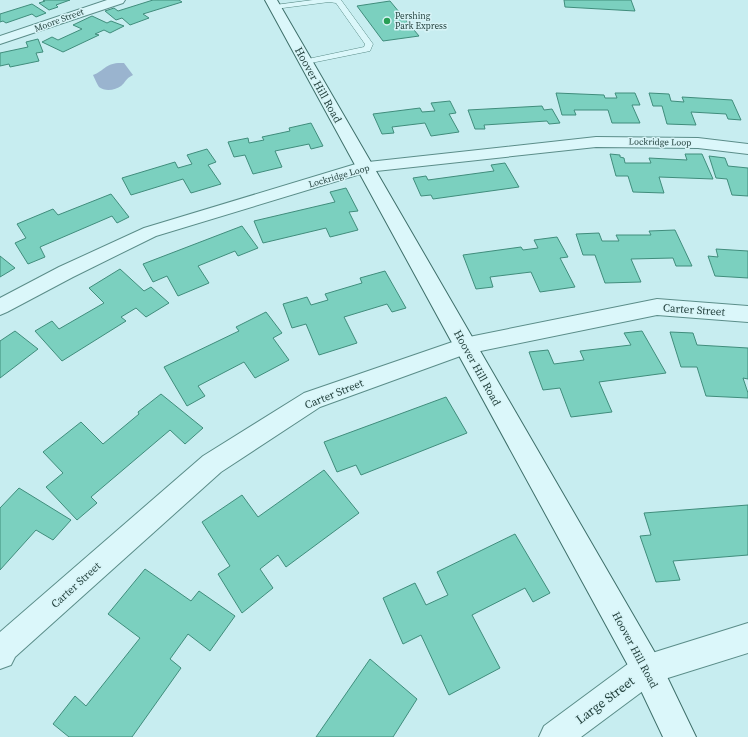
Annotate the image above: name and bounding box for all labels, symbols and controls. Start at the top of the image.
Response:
street label: Moore Street [33,6,85,34]
place label: Pershing Park Express [395,10,447,32]
marker: Pershing Park Express [382,16,392,26]
street label: Hoover Hill Road [291,44,345,126]
street label: Lockridge Loop [629,135,691,149]
street label: Lockridge Loop [307,162,371,190]
street label: Carter Street [662,300,726,320]
street label: Hoover Hill Road [450,327,504,409]
street label: Carter Street [302,375,366,413]
street label: Carter Street [48,558,104,611]
street label: Hoover Hill Road [608,609,662,692]
street label: Large Street [572,672,638,728]

